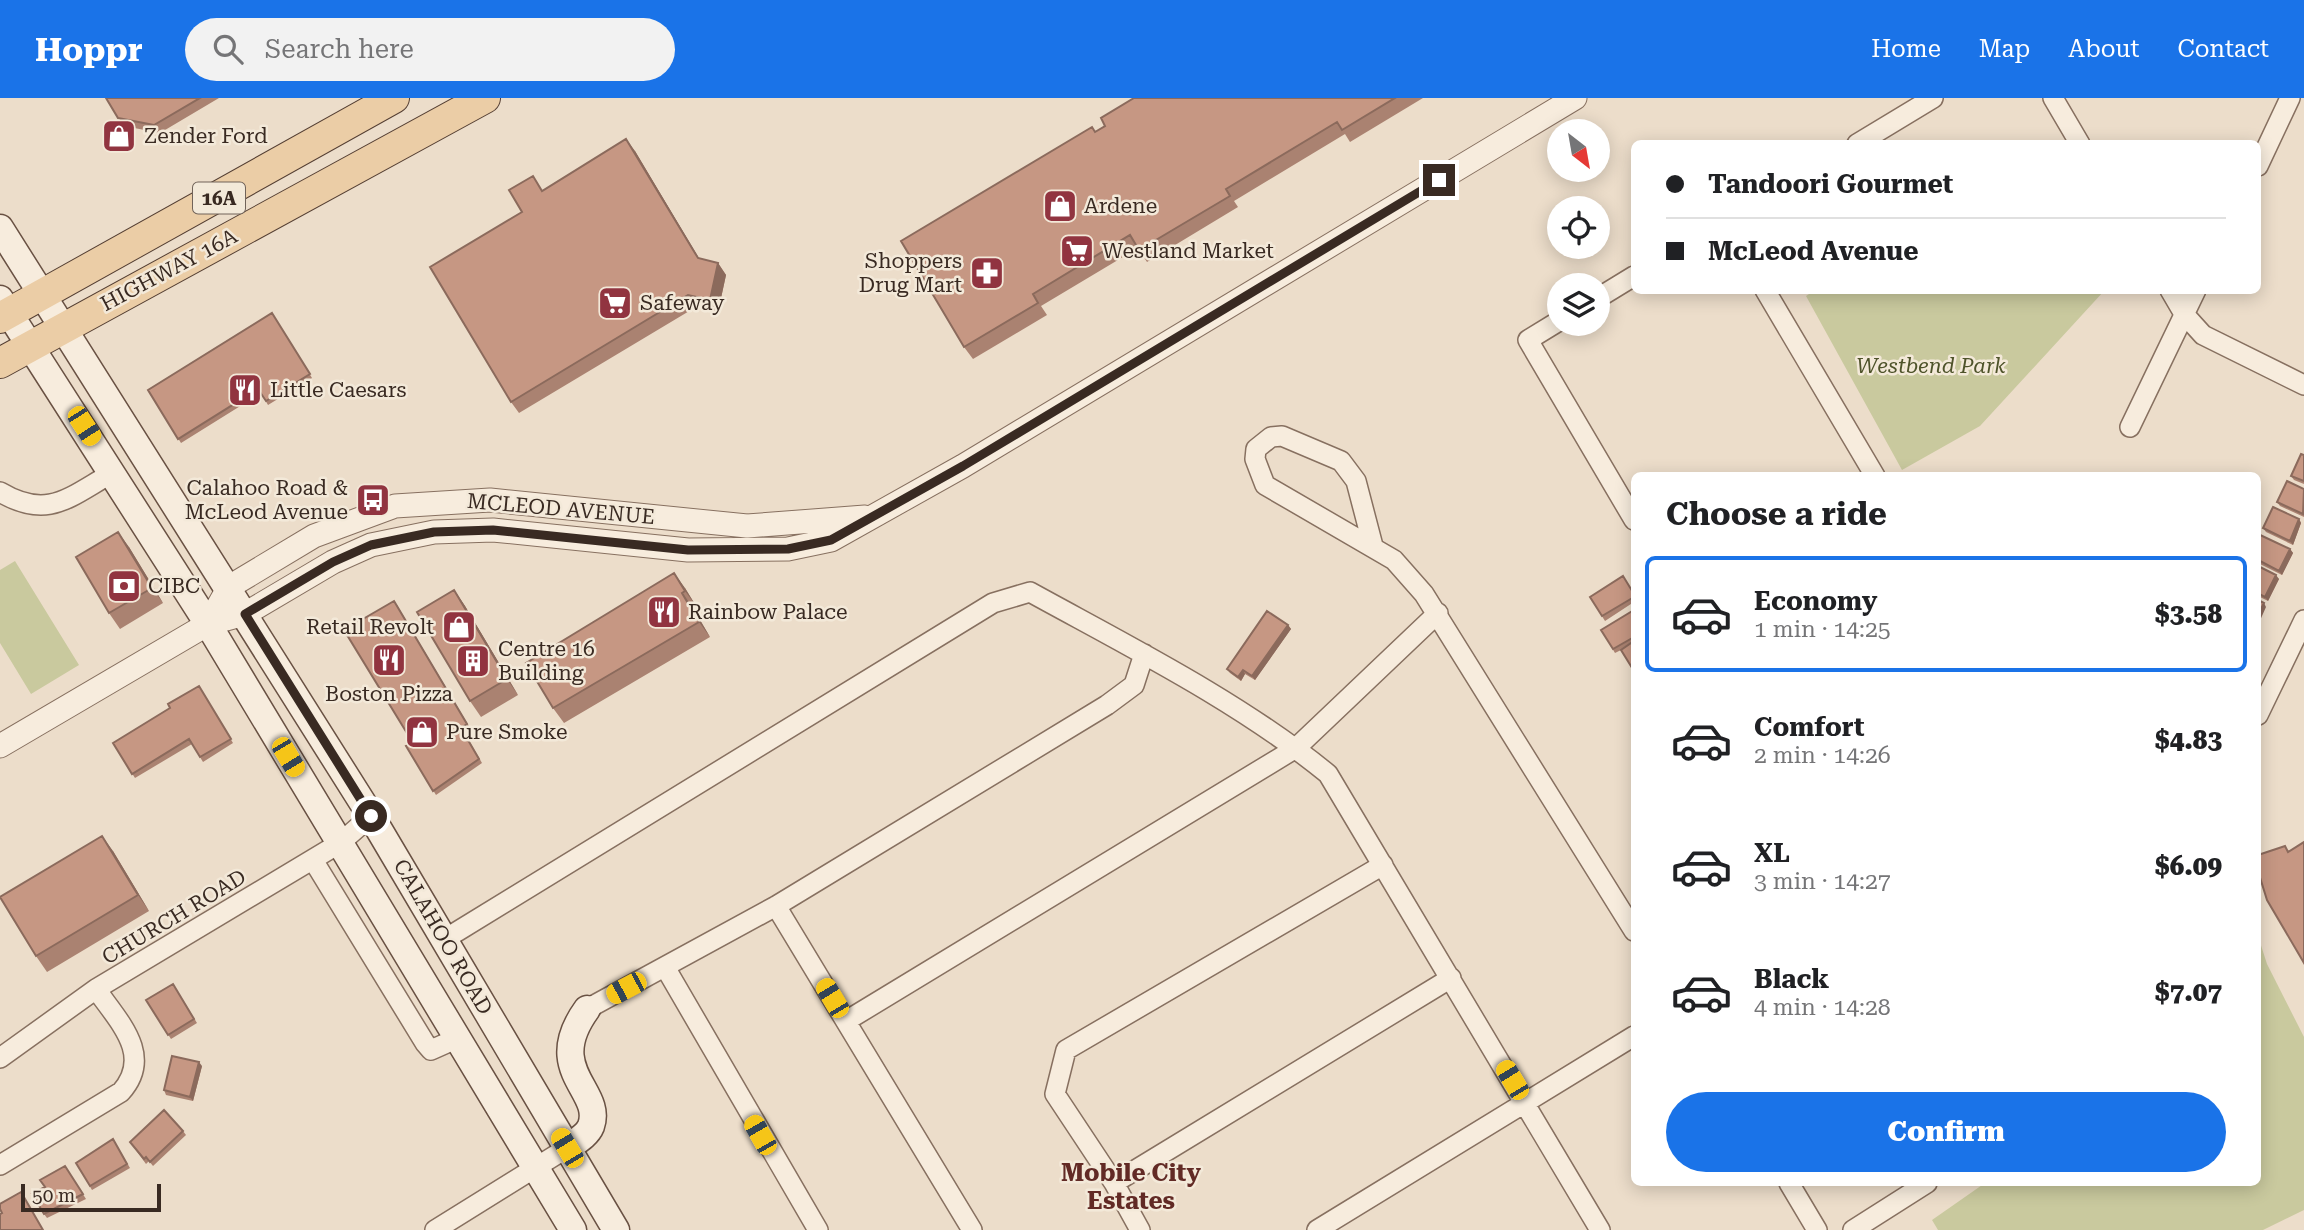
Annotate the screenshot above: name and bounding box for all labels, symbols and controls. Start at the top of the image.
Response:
search box [185,18,675,81]
text: Hoppr [35,30,143,69]
icon: search [209,30,247,68]
text: Search here [265,34,414,64]
text: Home [1871,35,1941,63]
text: Map [1979,35,2030,63]
text: About [2068,35,2139,63]
text: Contact [2177,35,2269,63]
shop icon: Zender Ford [100,117,138,155]
north arrow [1547,119,1610,182]
map controls [1547,119,1610,336]
place label: Zender Ford [144,124,268,148]
route end [1423,164,1455,196]
text: Tandoori Gourmet [1708,169,1953,199]
road number: 16A [193,183,245,214]
shop icon: Ardene [1041,187,1079,225]
place label: Ardene [1084,194,1157,218]
button: locate [1547,196,1610,259]
street label: HIGHWAY 16A [97,224,242,316]
supermarket icon: Westland Market [1058,232,1096,270]
text: McLeod Avenue [1708,236,1918,266]
place label: Westland Market [1102,239,1274,263]
place label: Shoppers Drug Mart [859,249,962,297]
pharmacy icon: Shoppers Drug Mart [968,254,1006,292]
button: layers [1547,273,1610,336]
supermarket icon: Safeway [596,284,634,322]
place label: Safeway [640,291,725,315]
park label: Westbend Park [1856,354,2006,378]
restaurant icon: Little Caesars [226,371,264,409]
place label: Little Caesars [270,378,407,402]
car [64,403,105,449]
place label: Calahoo Road & McLeod Avenue [185,476,348,524]
bus stop icon: Calahoo Road & McLeod Avenue [354,481,392,519]
street label: MCLEOD AVENUE [466,489,656,529]
text: Choose a ride [1666,495,1887,533]
bank icon: CIBC [105,567,143,605]
place label: CIBC [148,574,200,598]
icon: car [1670,583,1733,646]
text: Economy [1754,586,1877,616]
restaurant icon: Rainbow Palace [645,593,683,631]
text: $3.58 [2155,599,2222,629]
place label: Rainbow Palace [688,600,848,624]
shop icon: Retail Revolt [440,608,478,646]
place label: Retail Revolt [306,615,434,639]
text: 1 min · 14:25 [1754,616,1891,643]
place label: Centre 16 Building [498,637,595,685]
restaurant icon: Boston Pizza [370,641,408,679]
building icon: Centre 16 Building [454,642,492,680]
place label: Boston Pizza [325,682,454,706]
icon: car [1670,709,1733,772]
text: Comfort [1754,712,1864,742]
shop icon: Pure Smoke [403,713,441,751]
place label: Pure Smoke [446,720,568,744]
text: $4.83 [2155,725,2222,755]
car [269,734,308,780]
text: 2 min · 14:26 [1754,742,1891,769]
route start [355,800,387,832]
icon: car [1670,835,1733,898]
text: XL [1754,838,1790,868]
text: $6.09 [2155,851,2222,881]
street label: CALAHOO ROAD [389,855,497,1019]
street label: CHURCH ROAD [98,865,250,969]
text: 3 min · 14:27 [1754,868,1891,895]
icon: car [1670,961,1733,1024]
text: Black [1754,964,1829,994]
car [603,969,650,1007]
car [813,975,852,1021]
text: $7.07 [2155,977,2222,1007]
text: 4 min · 14:28 [1754,994,1891,1021]
car [1493,1057,1532,1103]
button: Confirm [1666,1092,2226,1172]
car [741,1112,780,1158]
car [548,1125,587,1171]
district label: Mobile City Estates [1061,1159,1201,1215]
scale bar [21,1181,161,1213]
text: 50 m [32,1184,75,1207]

